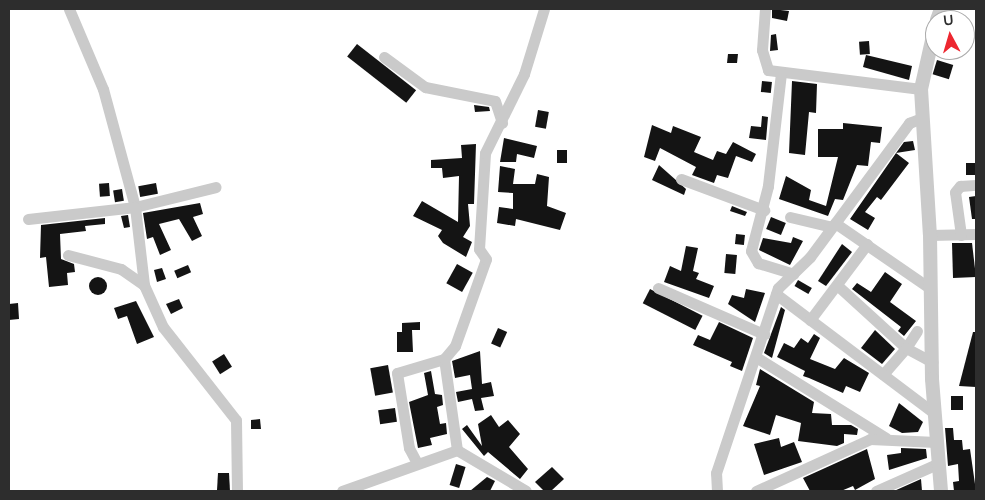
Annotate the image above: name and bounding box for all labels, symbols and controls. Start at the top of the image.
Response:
north arrow [925,10,975,60]
text: U [942,11,955,31]

